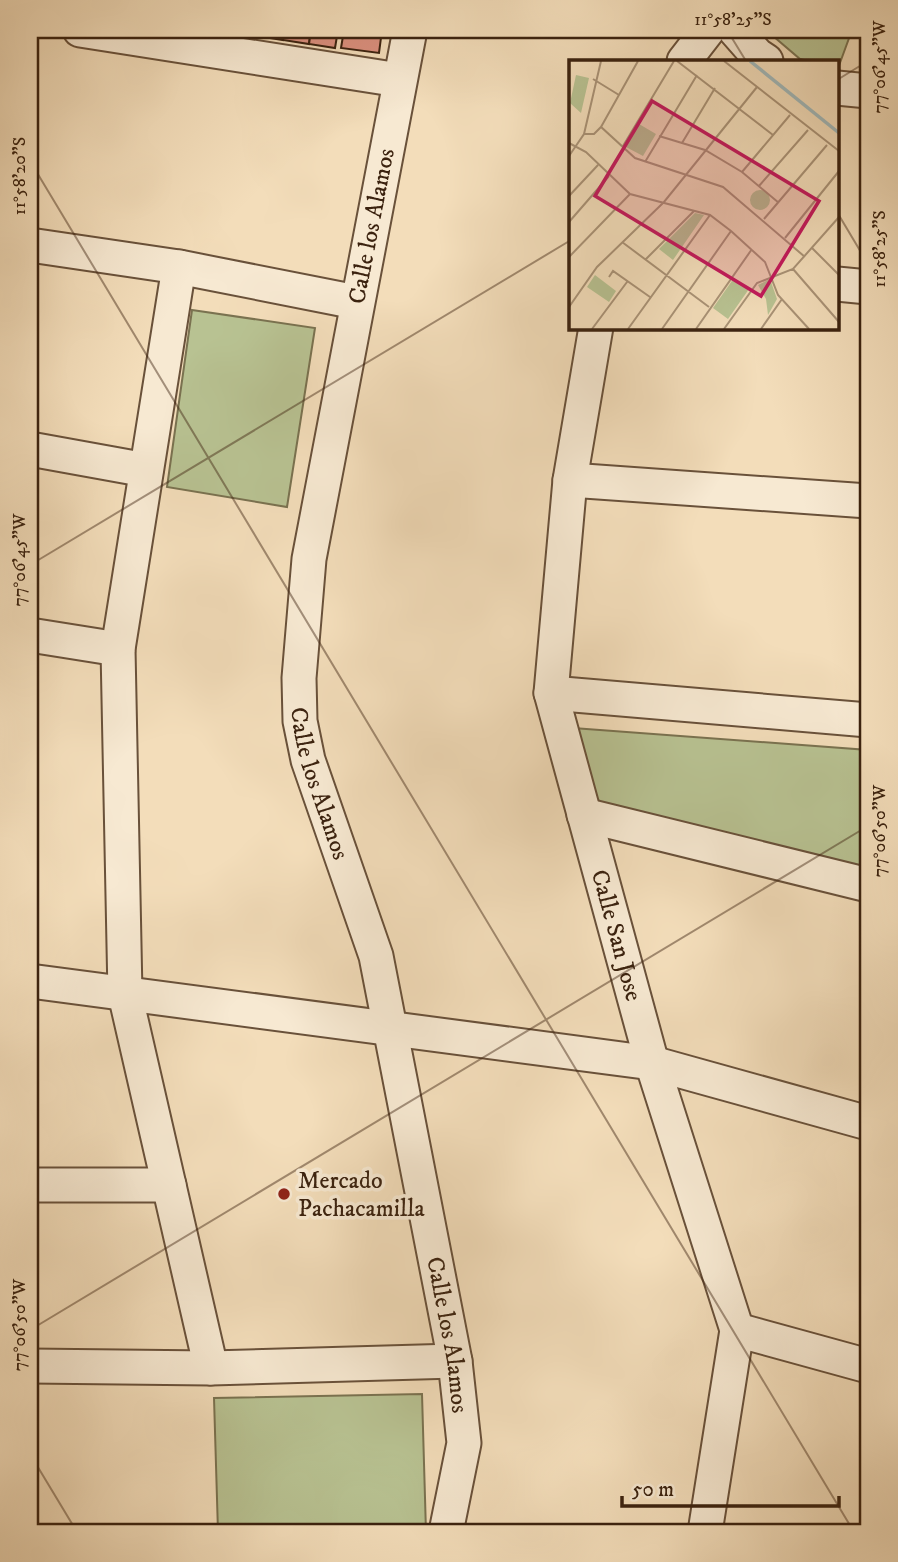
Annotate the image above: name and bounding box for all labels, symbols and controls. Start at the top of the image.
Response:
text: 11°58'25"S [694,9,772,31]
text: 77°06'45"W [869,20,891,114]
inset map [569,60,838,329]
text: 11°58'20"S [9,137,31,215]
street label: Calle los Alamos [342,146,402,307]
text: 11°58'25"S [869,210,891,288]
text: 77°06'45"W [9,513,31,607]
street label: Calle los Alamos [284,707,355,864]
text: 77°06'50"W [869,784,891,877]
street label: Calle San Jose [584,866,648,1004]
place label: Mercado Pachacamilla [298,1166,425,1224]
marker: Mercado Pachacamilla [276,1186,292,1202]
street label: Calle los Alamos [419,1254,475,1415]
text: 77°06'50"W [9,1278,31,1371]
scale bar [622,1464,838,1508]
text: 50 m [632,1477,674,1503]

